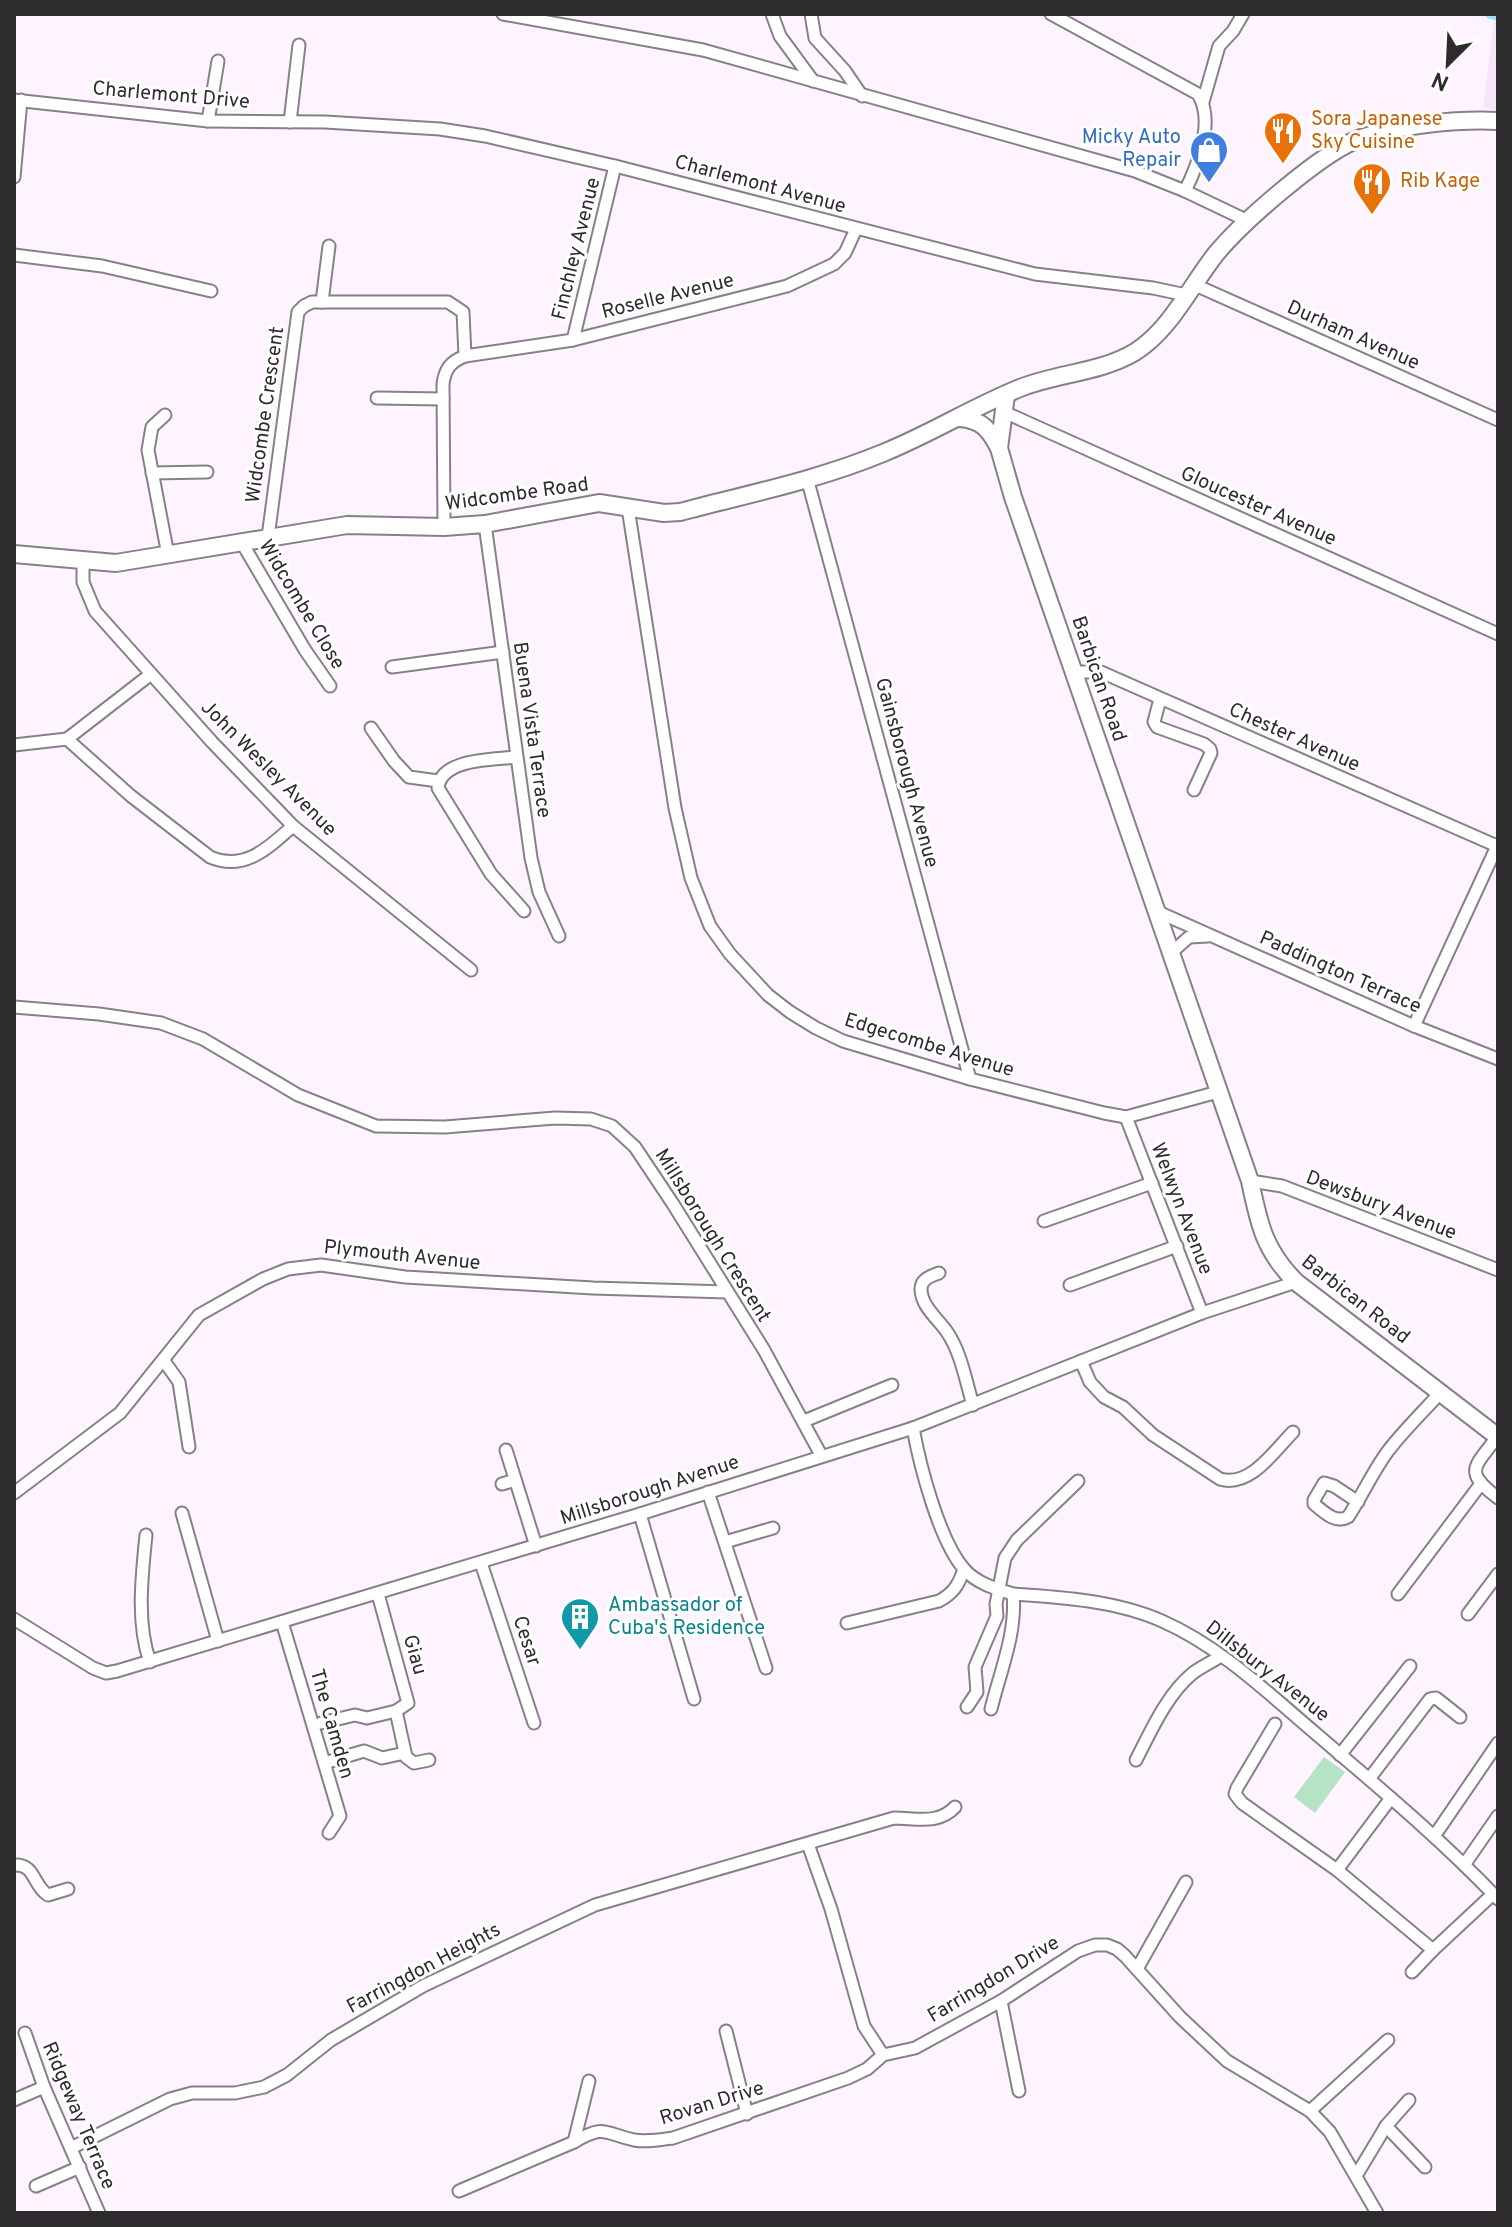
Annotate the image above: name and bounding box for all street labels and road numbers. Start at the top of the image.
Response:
street label: Charlemont Drive [91,76,251,116]
street label: Charlemont Avenue [671,150,849,220]
street label: Finchley Avenue [547,175,607,323]
street label: Roselle Avenue [599,268,737,326]
street label: Durham Avenue [1283,295,1423,377]
street label: Widcombe Crescent [241,325,291,505]
street label: Gloucester Avenue [1176,461,1340,553]
street label: Widcombe Road [444,472,590,518]
street label: Widcombe Close [252,535,350,675]
street label: Barbican Road [1064,613,1132,745]
street label: Buena Vista Terrace [506,640,556,820]
street label: Gainsborough Avenue [868,675,944,871]
street label: John Wesley Avenue [194,695,342,843]
street label: Chester Avenue [1224,697,1364,779]
street label: Paddington Terrace [1255,926,1425,1020]
street label: Edgecombe Avenue [841,1008,1017,1084]
street label: Welwyn Avenue [1144,1139,1218,1279]
street label: Millsborough Crescent [648,1144,776,1328]
street label: Dewsbury Avenue [1302,1165,1460,1247]
street label: Plymouth Avenue [322,1235,482,1277]
street label: Barbican Road [1295,1249,1415,1351]
street label: Millsborough Avenue [557,1450,743,1532]
street label: Cesar [506,1613,546,1670]
street label: Dillsbury Avenue [1200,1615,1334,1729]
street label: Giau [396,1632,432,1678]
street label: The Camden [303,1666,359,1782]
street label: Farringdon Heights [343,1917,505,2021]
street label: Farringdon Drive [923,1930,1065,2030]
street label: Ridgeway Terrace [35,2038,121,2194]
street label: Rovan Drive [657,2076,767,2132]

